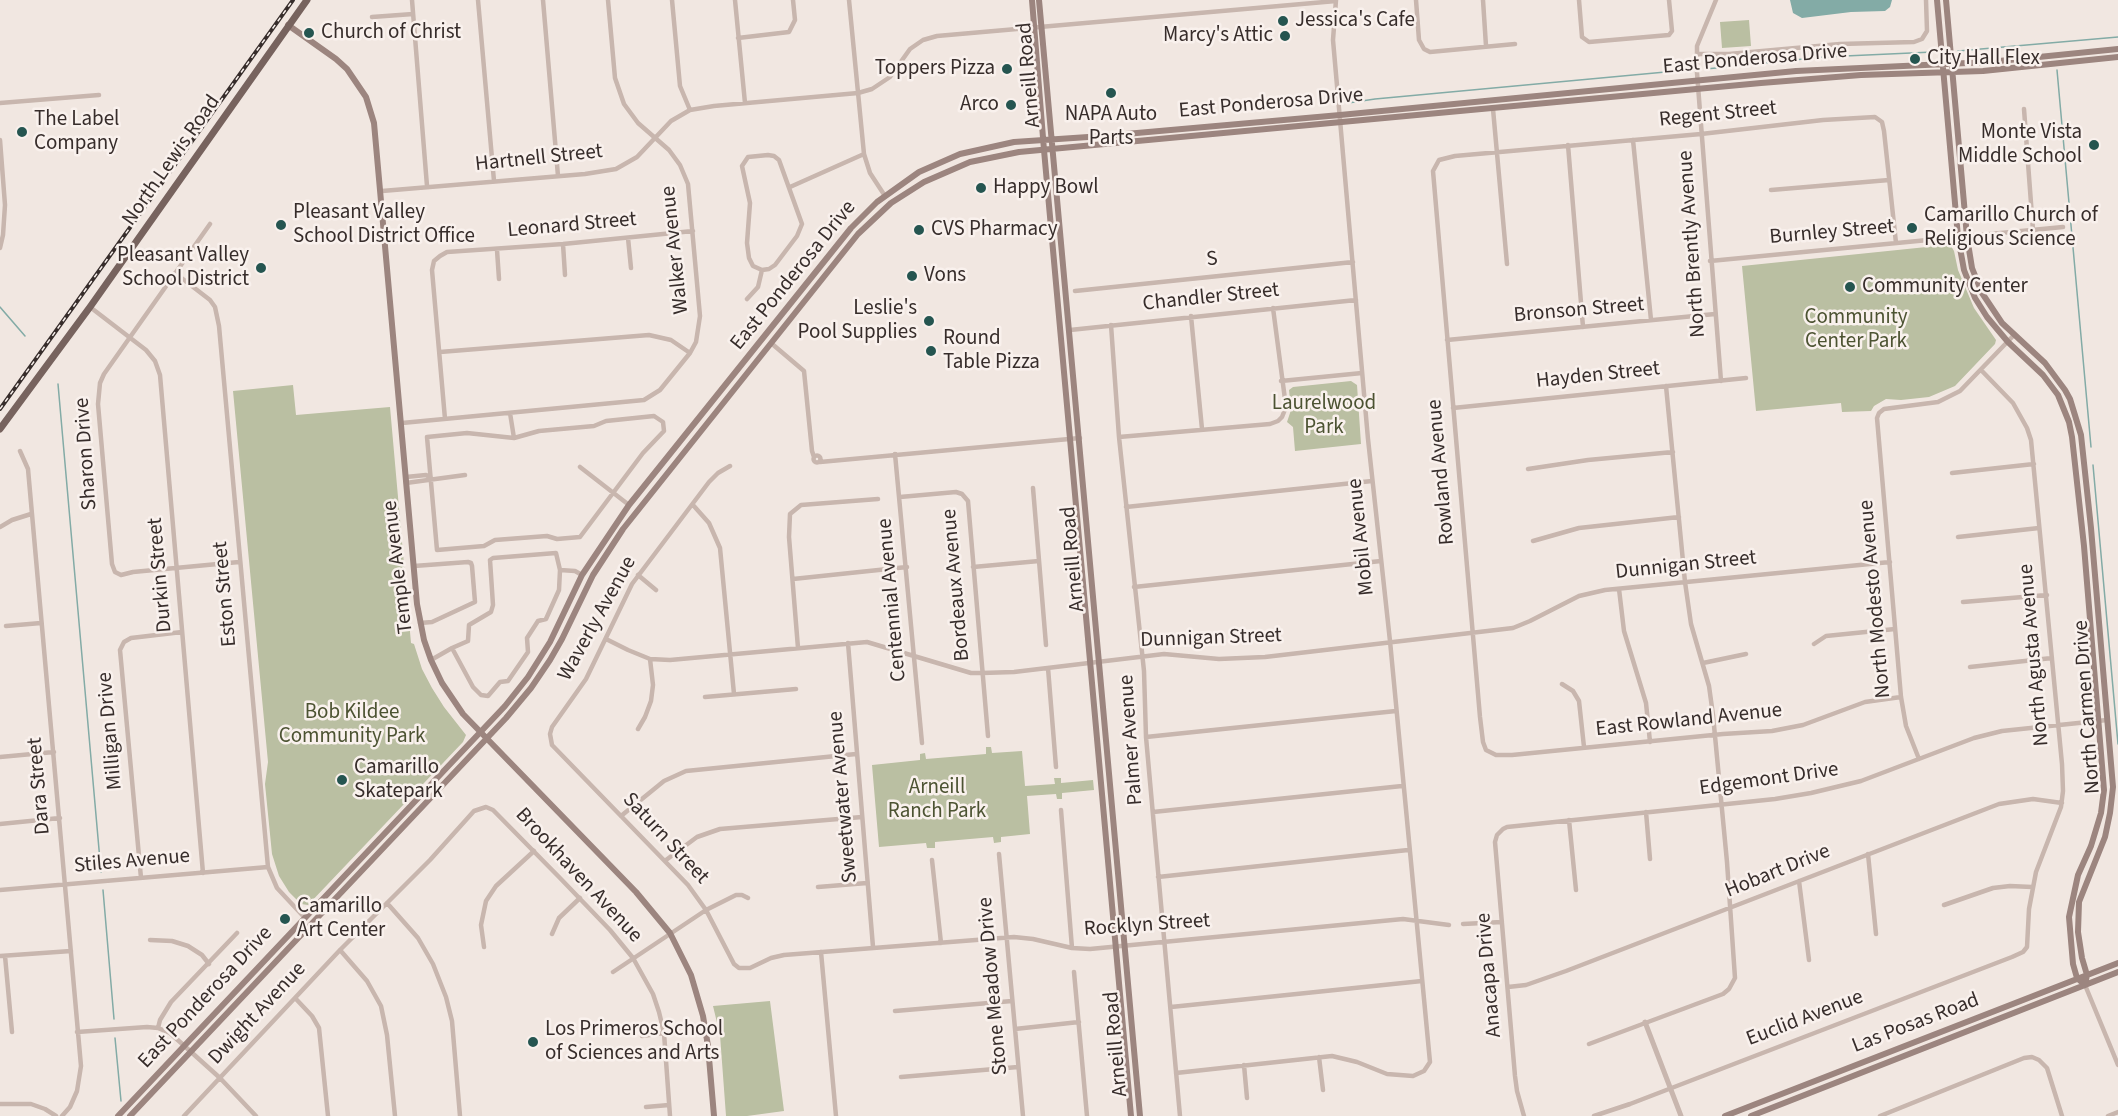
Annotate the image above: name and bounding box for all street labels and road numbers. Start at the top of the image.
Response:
street label: Arneill Road [1013,21,1047,129]
street label: East Ponderosa Drive [1662,39,1848,81]
street label: East Ponderosa Drive [1178,83,1364,125]
street label: North Lewis Road [118,91,226,231]
street label: Regent Street [1658,96,1778,134]
street label: Hartnell Street [474,140,604,178]
street label: North Brently Avenue [1674,150,1712,338]
street label: Walker Avenue [657,185,695,315]
street label: East Ponderosa Drive [726,196,862,356]
street label: Leonard Street [506,208,638,244]
street label: Burnley Street [1769,215,1895,251]
street label: S [1205,247,1219,273]
street label: Chandler Street [1142,278,1280,318]
street label: Bronson Street [1513,293,1645,329]
street label: Hayden Street [1535,357,1661,395]
street label: Sharon Drive [70,397,104,511]
street label: Rowland Avenue [1423,398,1461,546]
street label: Mobil Avenue [1343,477,1381,597]
street label: Temple Avenue [378,499,420,635]
street label: North Modesto Avenue [1855,499,1897,699]
street label: Arneill Road [1057,505,1091,613]
street label: Bordeaux Avenue [938,508,976,662]
street label: Durkin Street [143,516,179,634]
street label: Centennial Avenue [873,517,913,683]
street label: Eston Street [209,540,243,648]
street label: Dunnigan Street [1614,546,1758,586]
street label: Waverly Avenue [553,552,643,686]
street label: North Agusta Avenue [2014,563,2056,747]
street label: North Carmen Drive [2069,619,2107,795]
street label: Dunnigan Street [1140,624,1282,654]
street label: Milligan Drive [93,671,129,791]
street label: Palmer Avenue [1115,674,1149,806]
street label: East Rowland Avenue [1594,699,1784,743]
street label: Sweetwater Avenue [824,710,864,884]
street label: Dara Street [23,736,57,836]
street label: Edgemont Drive [1698,758,1840,802]
street label: Saturn Street [616,788,714,890]
street label: Brookhaven Avenue [509,803,647,949]
street label: Hobart Drive [1722,840,1834,904]
street label: Stiles Avenue [73,844,191,880]
street label: Stone Meadow Drive [974,896,1014,1076]
street label: Rocklyn Street [1083,909,1211,943]
street label: Anacapa Drive [1472,912,1508,1038]
street label: East Ponderosa Drive [134,922,278,1074]
street label: Dwight Avenue [204,957,312,1071]
street label: Euclid Avenue [1743,985,1867,1053]
street label: Las Posas Road [1849,988,1983,1060]
street label: Arneill Road [1100,990,1134,1098]

